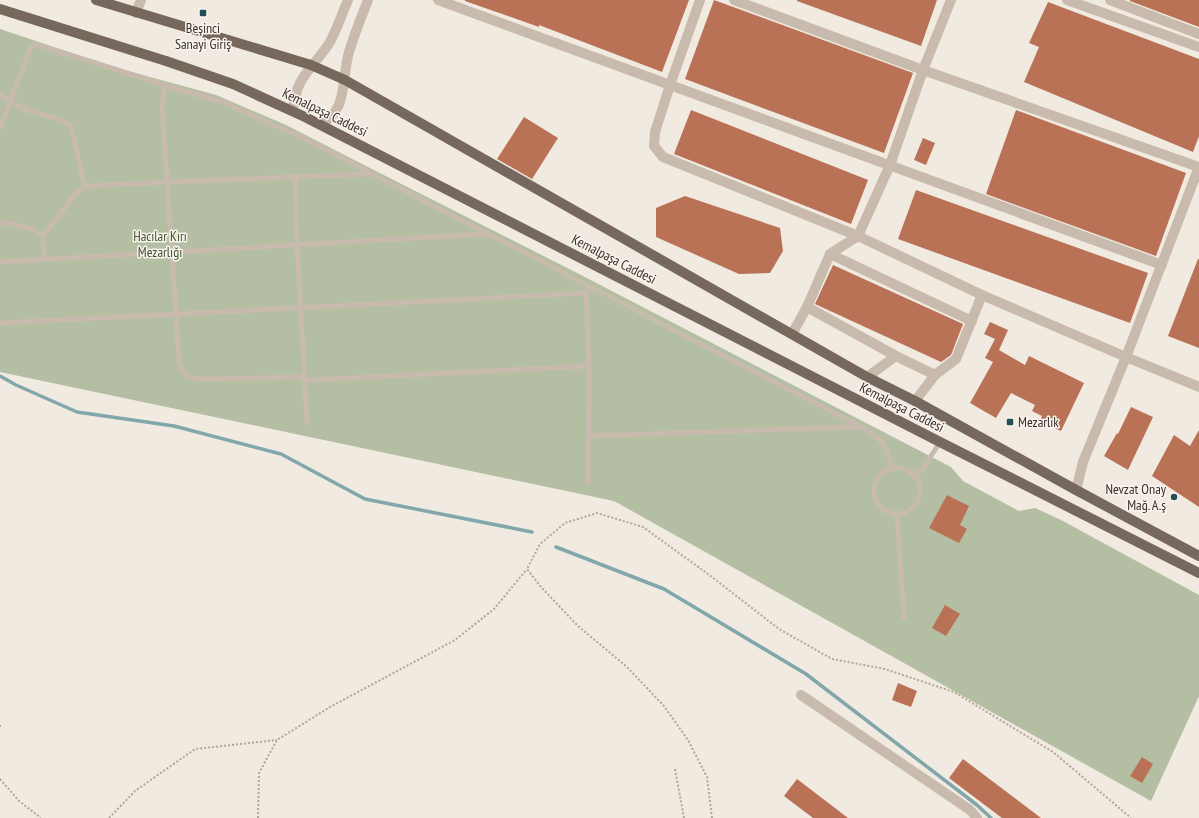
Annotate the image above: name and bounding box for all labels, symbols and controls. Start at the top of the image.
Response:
marker: Beşinci Sanayi Giriş [198,8,208,18]
place label: Beşinci Sanayi Giriş [175,19,231,53]
street label: Kemalpaşa Caddesi [279,84,371,140]
park label: Hacılar Kırı Mezarlığı [133,227,187,261]
street label: Kemalpaşa Caddesi [569,230,659,288]
street label: Kemalpaşa Caddesi [857,378,947,436]
place label: Mezarlık [1018,413,1059,431]
marker: Mezarlık [1005,417,1015,427]
place label: Nevzat Onay Mağ. A.ş [1105,480,1167,514]
marker: Nevzat Onay Mağ. A.ş [1169,492,1179,502]

